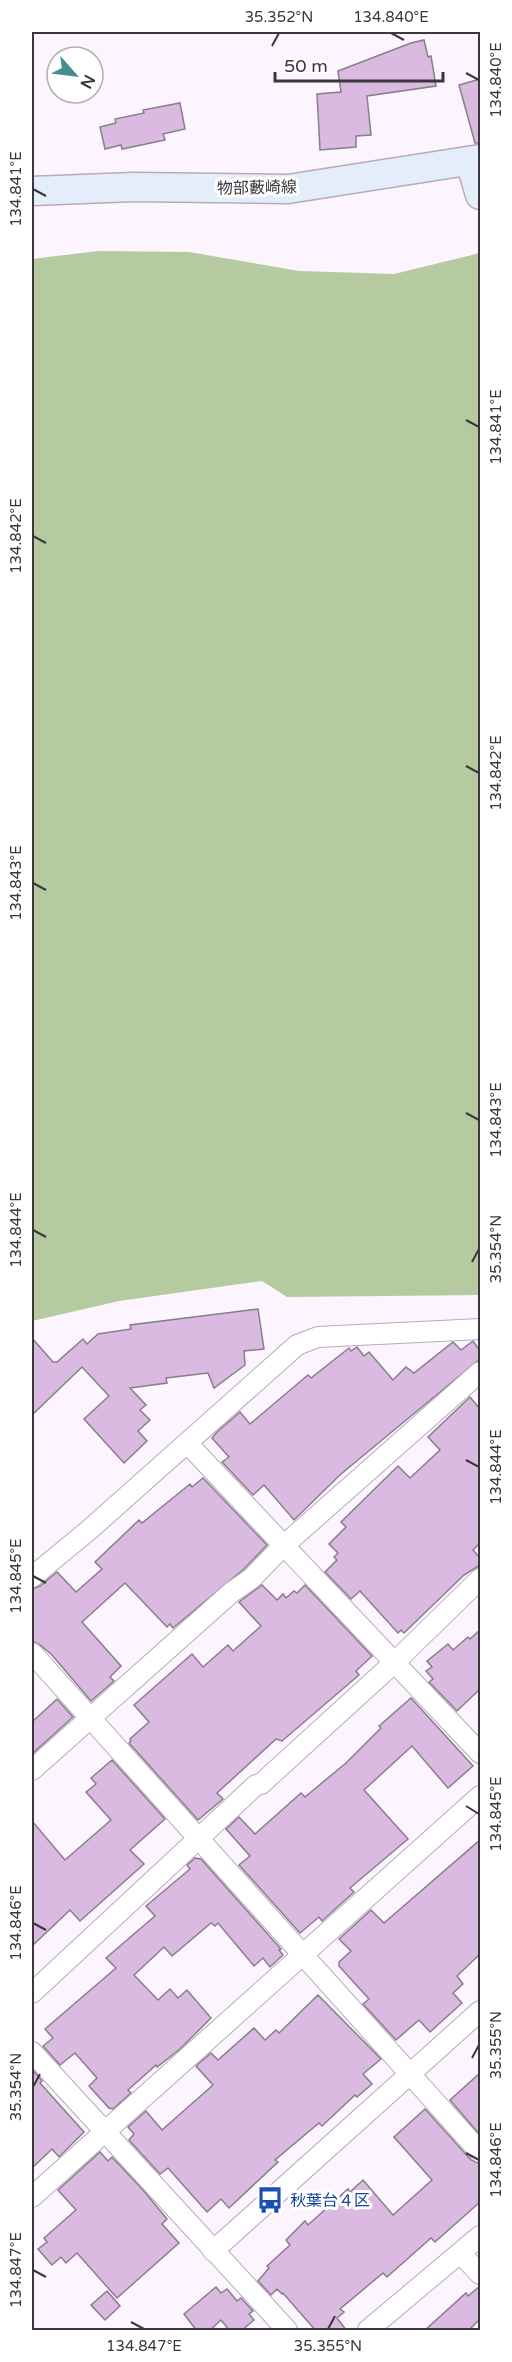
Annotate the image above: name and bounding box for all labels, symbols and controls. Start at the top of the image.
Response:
text: 35.352°N [245,8,313,26]
text: 134.840°E [353,8,429,26]
text: 134.840°E [487,42,505,118]
north arrow [45,45,105,105]
scale bar [275,45,443,83]
text: 50 m [284,55,328,77]
text: N [76,71,99,92]
text: 134.841°E [7,151,25,227]
street label: 物部藪崎線 [217,177,297,199]
text: 134.841°E [487,389,505,465]
text: 134.842°E [7,498,25,574]
text: 134.842°E [487,735,505,811]
text: 134.843°E [7,845,25,921]
text: 134.843°E [487,1082,505,1158]
text: 134.844°E [7,1192,25,1268]
text: 35.354°N [487,1215,505,1283]
text: 134.844°E [487,1429,505,1505]
text: 134.845°E [7,1538,25,1614]
text: 134.845°E [487,1776,505,1852]
text: 134.846°E [7,1885,25,1961]
text: 35.355°N [487,2011,505,2079]
text: 35.354°N [7,2053,25,2121]
text: 134.846°E [487,2122,505,2198]
bus stop icon: 秋葉台４区 [255,2185,285,2215]
place label: 秋葉台４区 [290,2191,370,2211]
text: 134.847°E [7,2232,25,2308]
text: 134.847°E [106,2337,182,2355]
text: 35.355°N [294,2337,362,2355]

